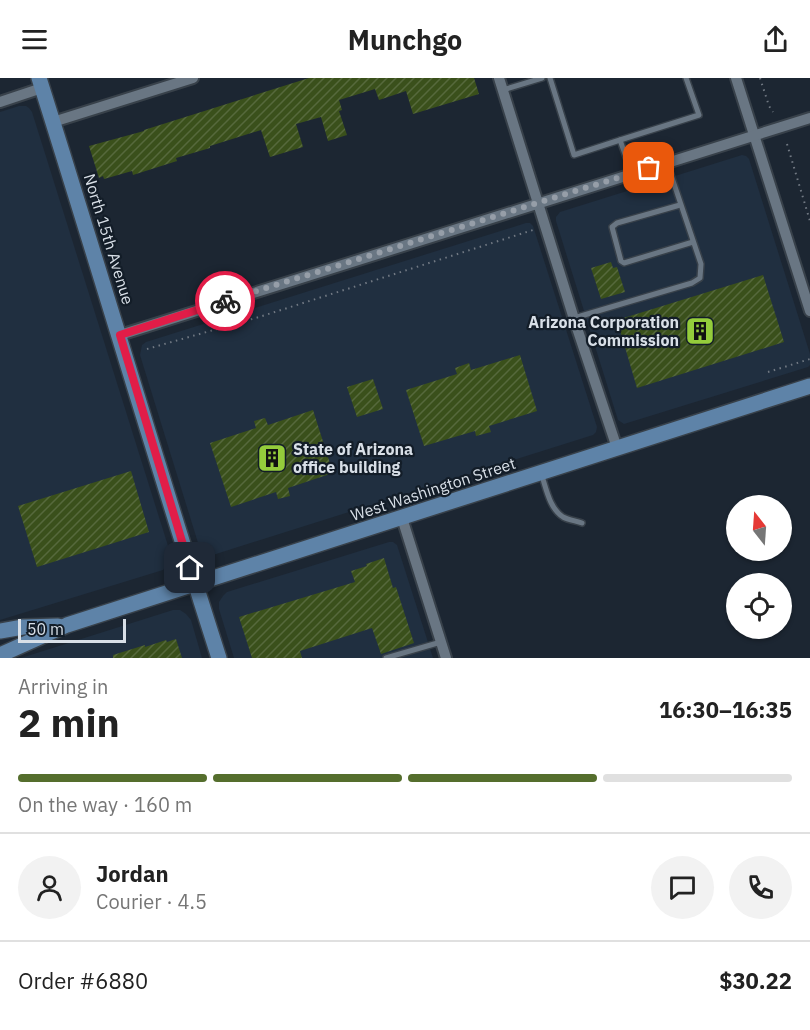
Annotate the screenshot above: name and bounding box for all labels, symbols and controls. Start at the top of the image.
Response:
text: Munchgo [348,22,462,57]
icon: menu [18,23,51,56]
icon: share [759,23,792,56]
pin [623,142,674,193]
icon: bag [632,151,665,184]
street label: North 15th Avenue [80,171,138,307]
courier [195,271,255,331]
icon: bike [209,285,242,318]
place label: Arizona Corporation Commission [528,312,679,350]
building icon: Arizona Corporation Commission [684,315,716,347]
place label: State of Arizona office building [293,439,413,477]
building icon: State of Arizona office building [256,442,288,474]
street label: West Washington Street [348,453,518,525]
north arrow [726,495,792,561]
map controls [726,495,792,639]
pin [164,542,215,593]
icon: home [173,551,206,584]
button: locate [726,573,792,639]
scale bar [18,616,126,644]
text: 50 m [27,619,64,639]
text: Arriving in [18,673,108,700]
text: 16:30–16:35 [659,695,792,724]
text: 2 min [18,697,120,748]
text: On the way · 160 m [18,791,192,818]
button: person [18,856,81,919]
button: chat [651,856,714,919]
button: phone [729,856,792,919]
text: Jordan [96,859,169,888]
text: Courier · 4.5 [96,888,207,915]
text: Order #6880 [18,966,148,995]
text: $30.22 [719,966,792,995]

